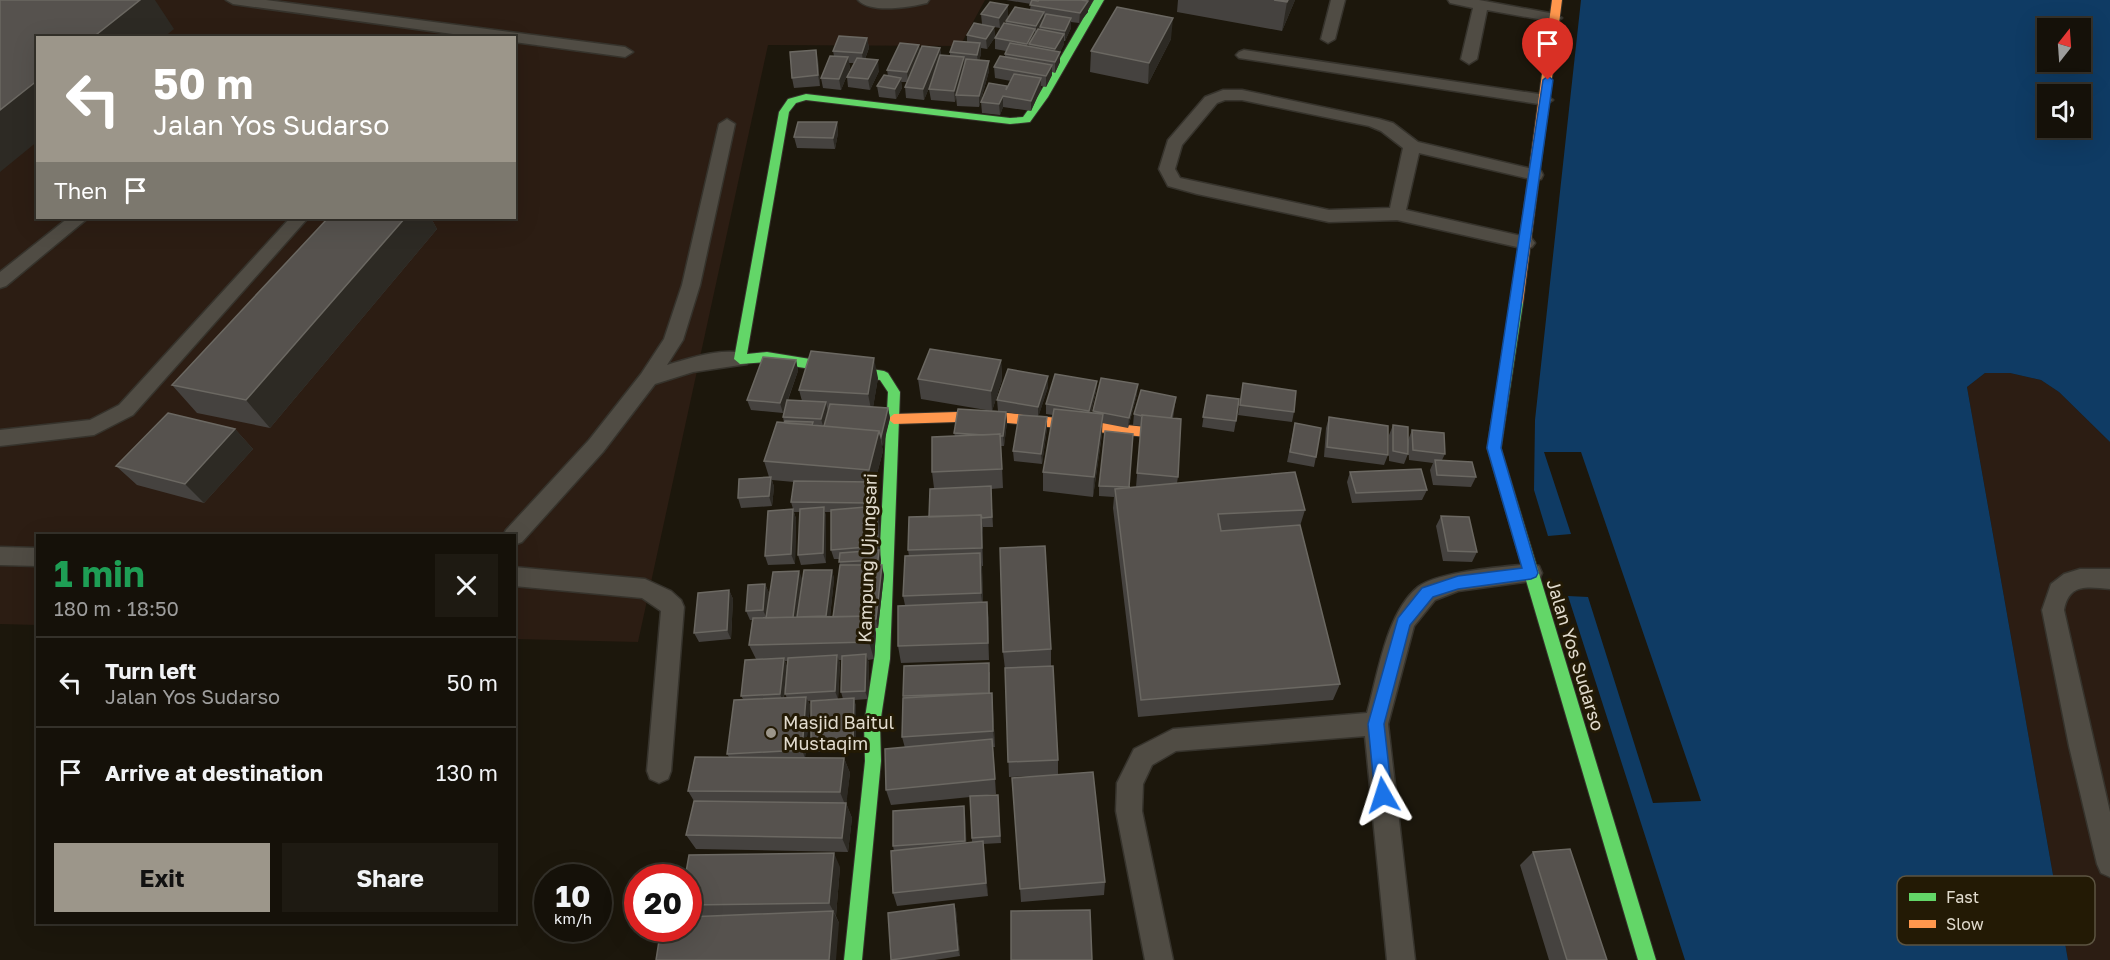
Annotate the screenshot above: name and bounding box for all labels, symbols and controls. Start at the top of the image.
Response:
pin [1522,18,1573,80]
north arrow [2037,18,2091,72]
map controls [2037,18,2091,138]
icon: arrive [1531,27,1564,60]
text: 50 m [153,58,253,108]
icon: left [54,60,132,138]
button: sound [2037,84,2091,138]
text: Jalan Yos Sudarso [153,109,389,141]
icon: arrive [119,174,152,207]
text: Then [54,177,107,204]
street label: Kampung Ujungsari [853,473,881,643]
text: 1 min [54,552,145,595]
button: close [435,554,498,617]
street label: Jalan Yos Sudarso [1542,576,1610,733]
text: 180 m · 18:50 [54,596,179,620]
text: Turn left [105,657,196,684]
icon: left [54,666,87,699]
text: 50 m [447,669,498,696]
text: Jalan Yos Sudarso [105,684,280,708]
place label: Masjid Baitul Mustaqim [783,711,895,754]
marker: Masjid Baitul Mustaqim [764,726,778,740]
icon: arrive [54,756,87,789]
text: Arrive at destination [105,759,323,786]
text: 130 m [436,759,498,786]
position arrow [1351,763,1415,827]
button: Exit [54,843,270,912]
button: Share [282,843,498,912]
speed limit sign: 20 [624,864,702,942]
legend [1897,876,2095,945]
text: 10 [556,878,590,914]
text: Fast [1946,887,1979,907]
text: km/h [554,909,592,927]
text: Slow [1946,914,1984,934]

